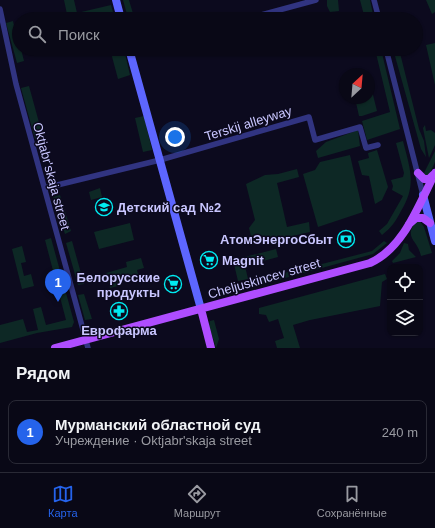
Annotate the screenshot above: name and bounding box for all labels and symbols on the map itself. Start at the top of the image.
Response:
north arrow [339,68,375,104]
street label: Terskij alleyway [203,103,294,144]
street label: Oktjabr'skaja street [30,121,73,232]
your location [165,127,185,147]
school or university icon: Детский сад №2 [94,197,114,217]
place label: Детский сад №2 [117,200,221,215]
bank icon: АтомЭнергоСбыт [336,229,356,249]
place label: АтомЭнергоСбыт [220,232,333,247]
supermarket icon: Magnit [199,250,219,270]
place label: Magnit [222,253,265,268]
street label: Cheljuskincev street [206,255,322,302]
pin: 1 [45,269,71,302]
place label: Белорусские продукты [77,270,160,300]
supermarket icon: Белорусские продукты [163,274,183,294]
pharmacy icon: Еврофарма [109,301,129,321]
place label: Еврофарма [81,323,158,338]

